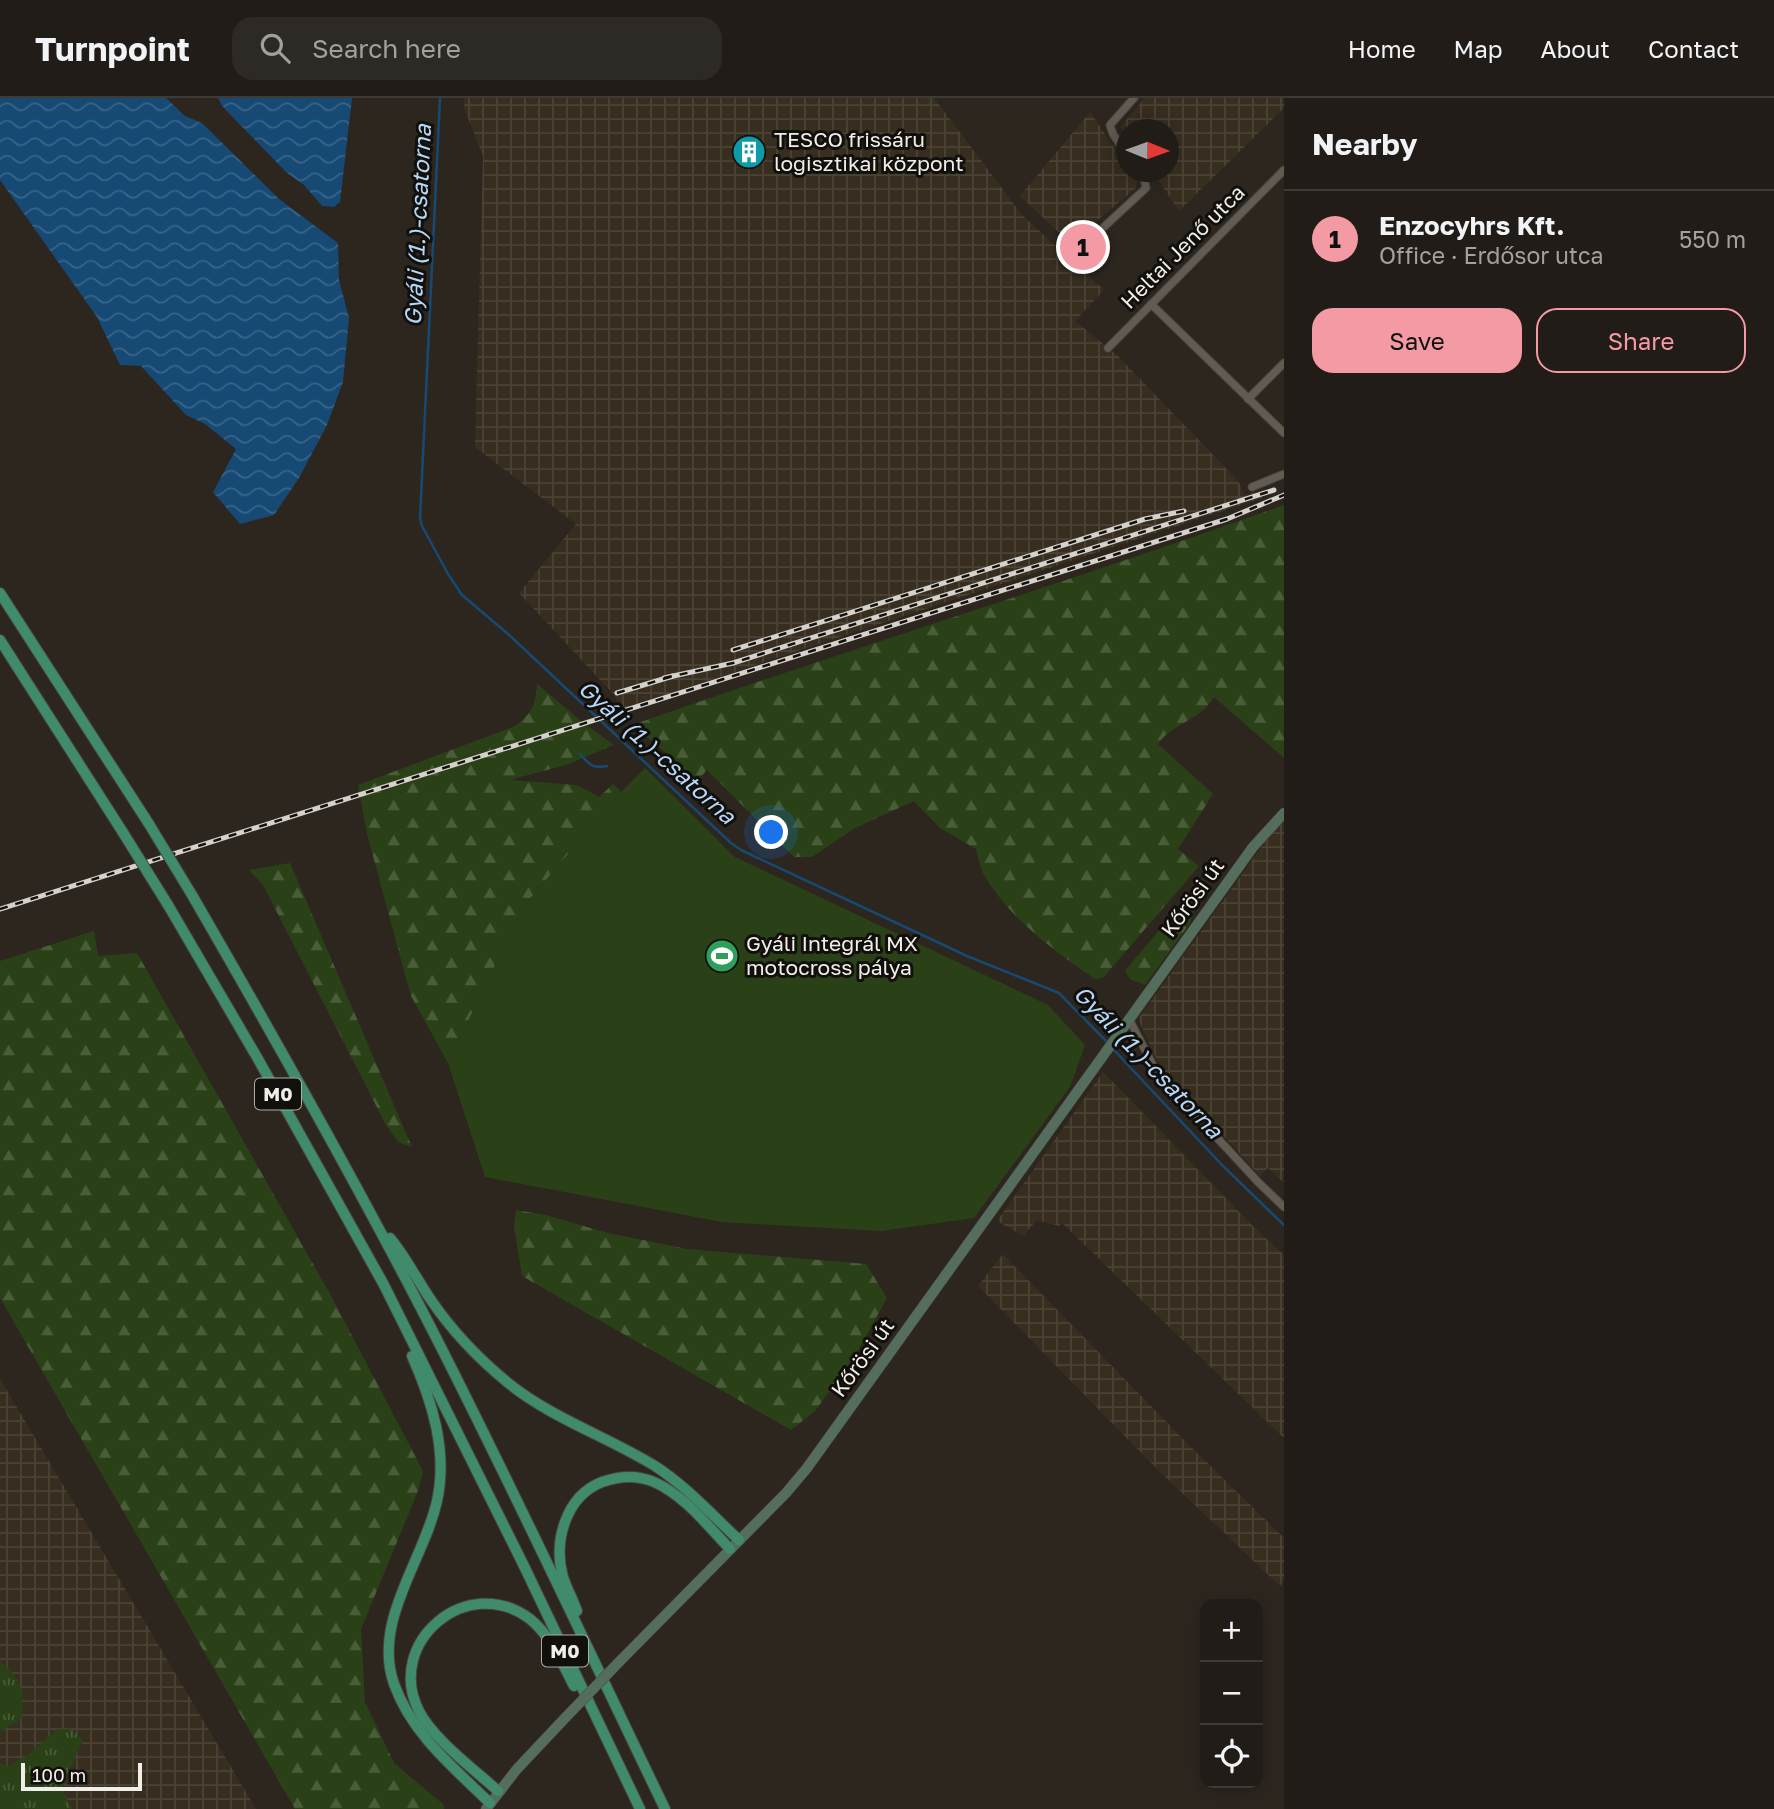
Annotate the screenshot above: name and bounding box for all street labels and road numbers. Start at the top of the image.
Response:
street label: Heltai Jenő utca [1115,179,1250,314]
street label: Kőrösi út [1155,853,1229,942]
road number: M0 [255,1078,301,1110]
street label: Kőrösi út [825,1313,899,1402]
road number: M0 [542,1636,588,1666]

